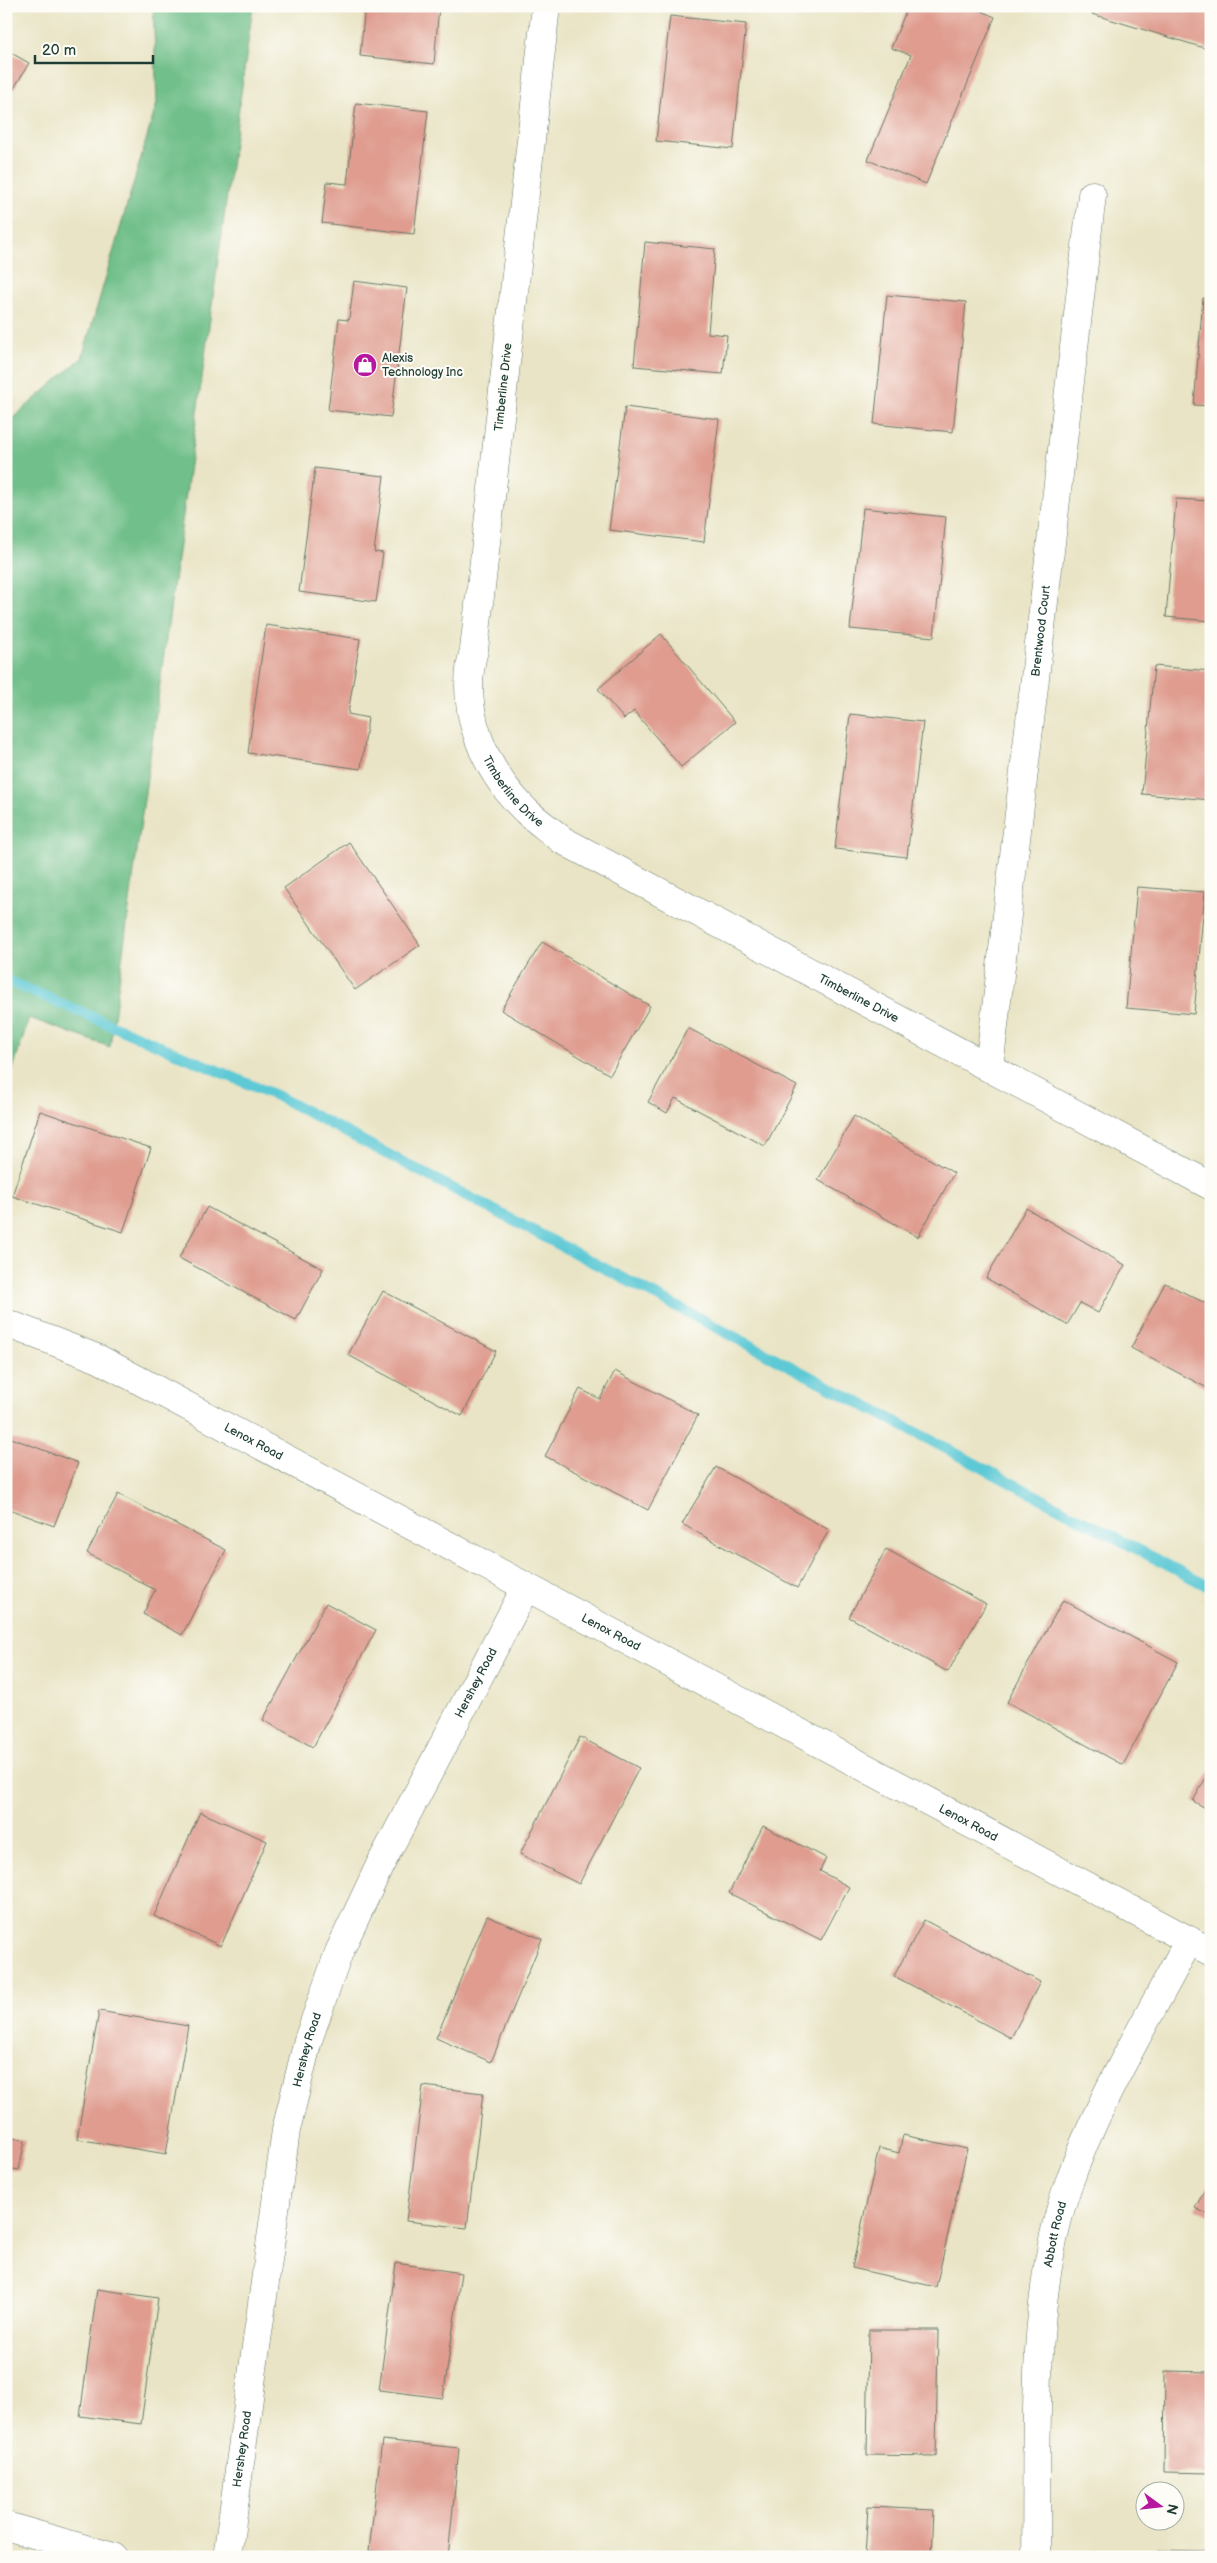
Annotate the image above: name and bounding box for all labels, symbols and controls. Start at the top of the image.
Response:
scale bar [35,32,152,64]
text: 20 m [42,41,76,60]
street label: Timberline Drive [491,342,516,432]
place label: Alexis Technology Inc [382,351,463,380]
shop icon: Alexis Technology Inc [352,352,378,378]
street label: Brentwood Court [1028,584,1054,678]
street label: Timberline Drive [479,753,546,831]
street label: Timberline Drive [816,971,901,1026]
street label: Lenox Road [221,1420,286,1464]
street label: Lenox Road [579,1611,643,1654]
street label: Hershey Road [452,1645,501,1721]
street label: Lenox Road [936,1801,1000,1845]
street label: Hershey Road [290,2011,325,2089]
street label: Abbott Road [1041,2200,1070,2268]
street label: Hershey Road [230,2410,255,2488]
north arrow [1134,2480,1184,2530]
text: N [1163,2502,1182,2517]

